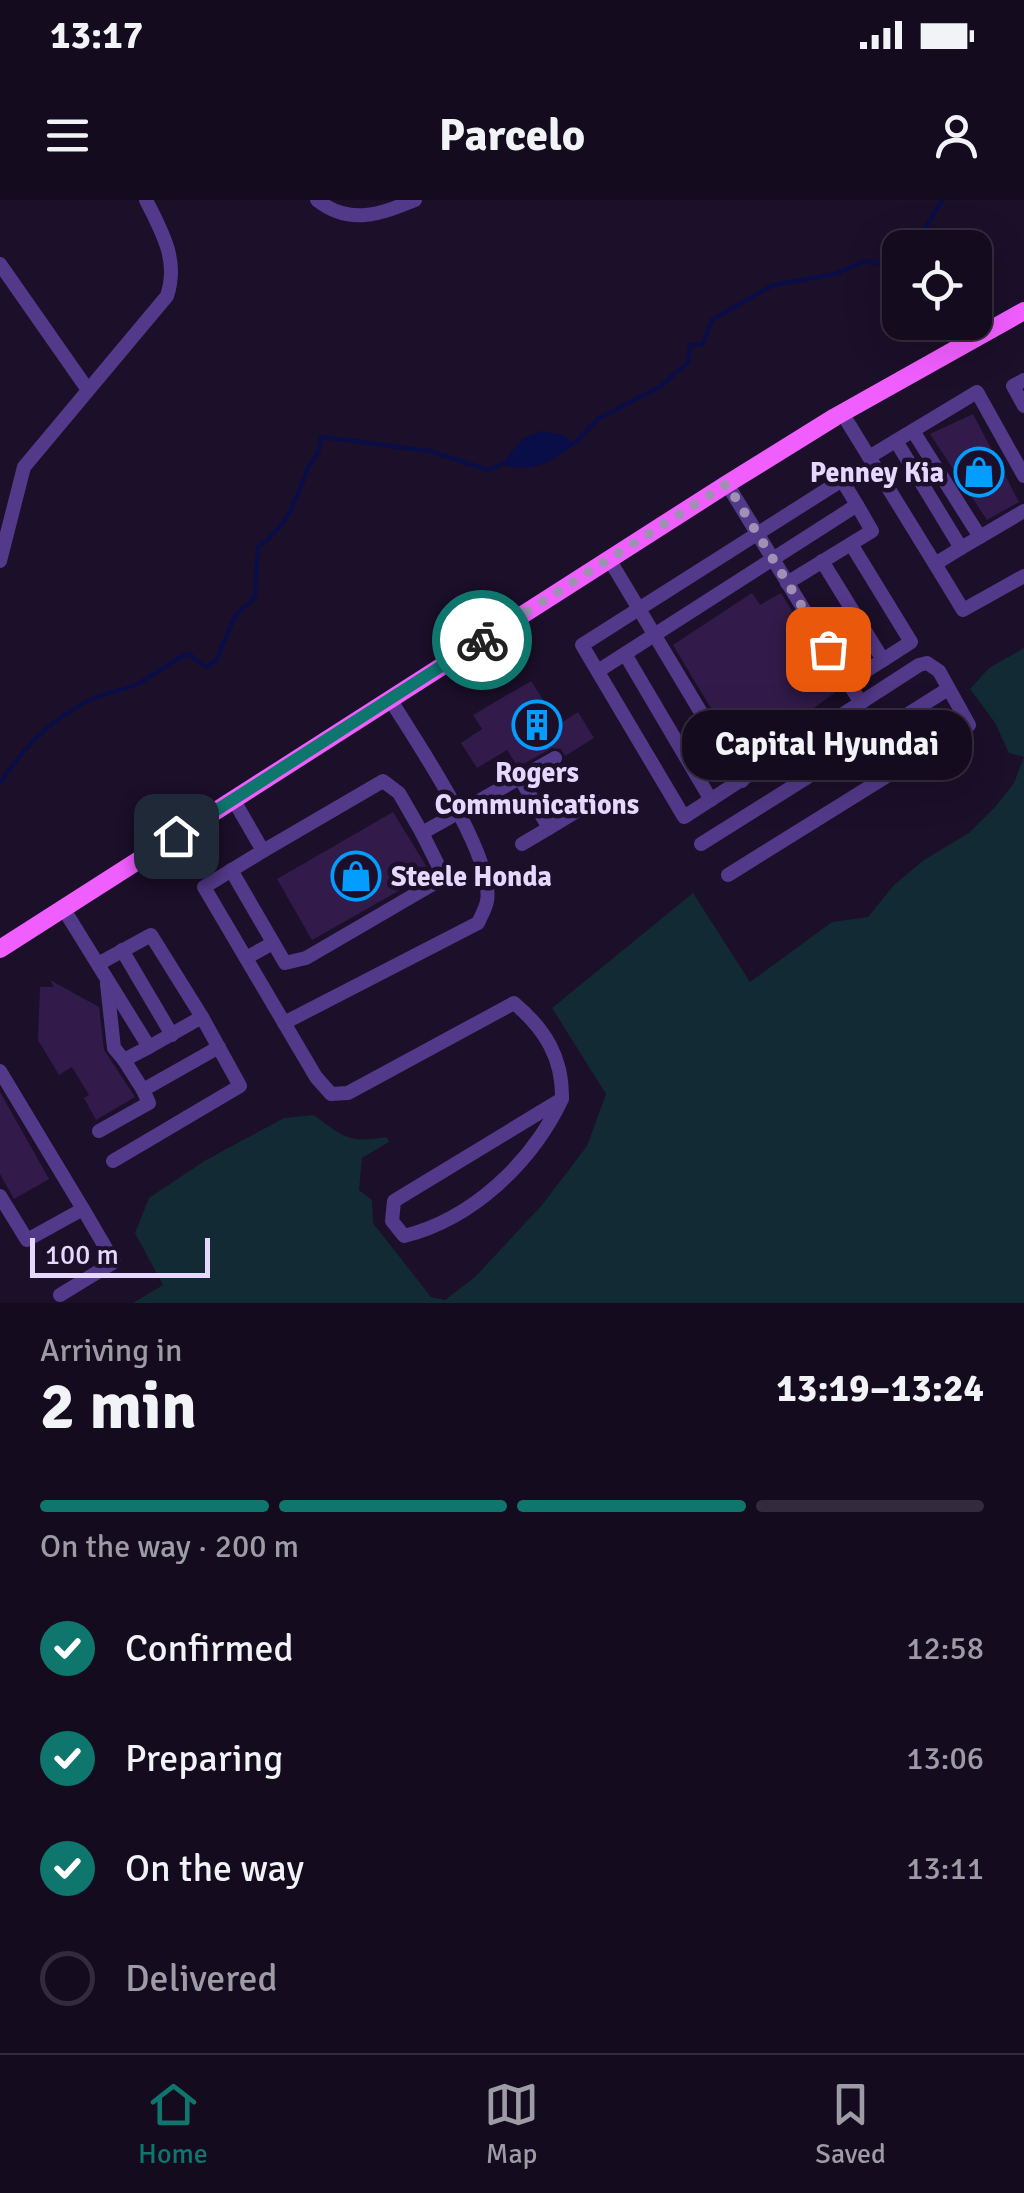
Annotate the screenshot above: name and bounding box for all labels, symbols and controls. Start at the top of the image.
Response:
text: 13:17 [50,12,143,59]
icon: menu [40,108,95,163]
text: Parcelo [439,108,585,163]
icon: person [929,108,984,163]
map controls [882,230,992,340]
button: locate [882,230,992,340]
shop icon: Penney Kia [953,446,1005,498]
place label: Penney Kia [810,456,944,490]
courier [432,590,532,690]
pin [786,607,871,692]
icon: bike [455,613,510,668]
icon: bag [801,622,856,677]
building icon: Rogers Communications [511,699,563,751]
callout: Capital Hyundai [683,709,973,779]
text: Capital Hyundai [715,725,939,764]
place label: Rogers Communications [435,756,639,822]
pin [134,794,219,879]
icon: home [149,809,204,864]
shop icon: Steele Honda [330,850,382,902]
place label: Steele Honda [391,860,552,894]
scale bar [30,1233,210,1278]
text: 100 m [45,1238,119,1272]
text: Arriving in [40,1331,182,1370]
text: 13:19–13:24 [776,1365,984,1412]
text: 2 min [40,1367,197,1447]
text: On the way · 200 m [40,1527,299,1566]
icon: check [40,1621,95,1676]
text: Confirmed [125,1625,294,1672]
text: 12:58 [906,1629,984,1668]
icon: check [40,1731,95,1786]
text: Preparing [125,1735,283,1782]
text: 13:06 [906,1739,984,1778]
icon: check [40,1841,95,1896]
text: On the way [125,1845,304,1892]
text: 13:11 [906,1849,984,1888]
text: Delivered [125,1955,278,2002]
tab: Home [138,2077,208,2171]
tab: Map [484,2077,539,2171]
tab: Saved [815,2077,886,2171]

